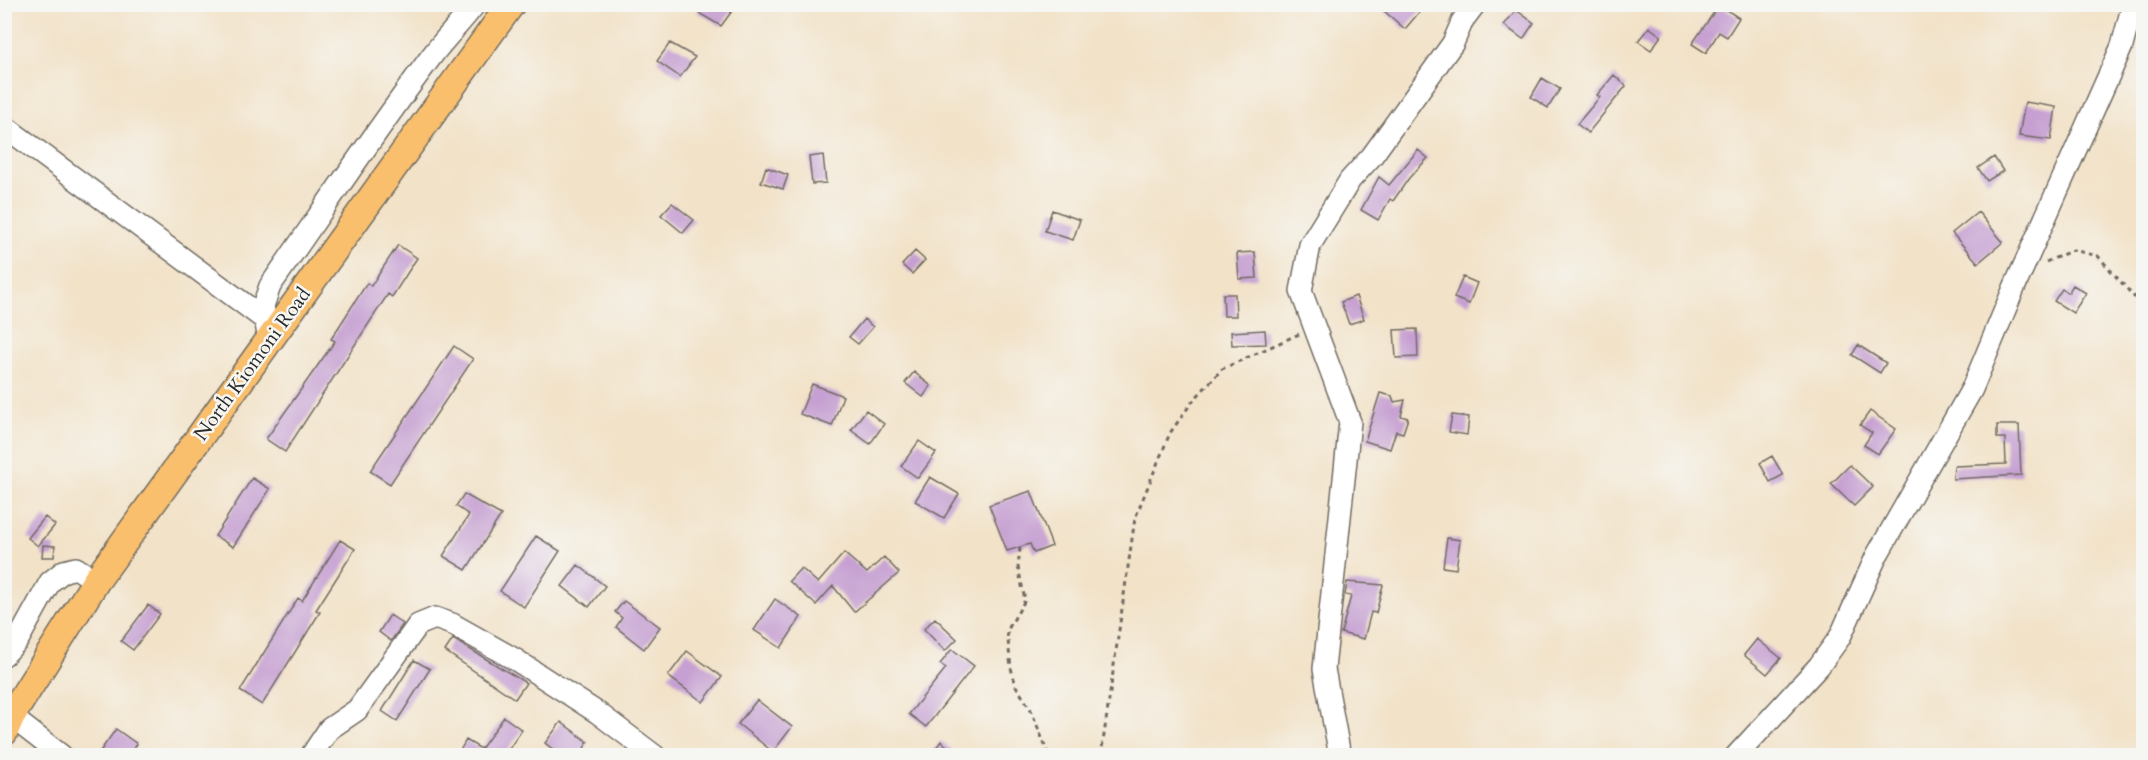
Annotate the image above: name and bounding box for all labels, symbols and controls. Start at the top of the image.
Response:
street label: North Kiomoni Road [187,282,317,446]

